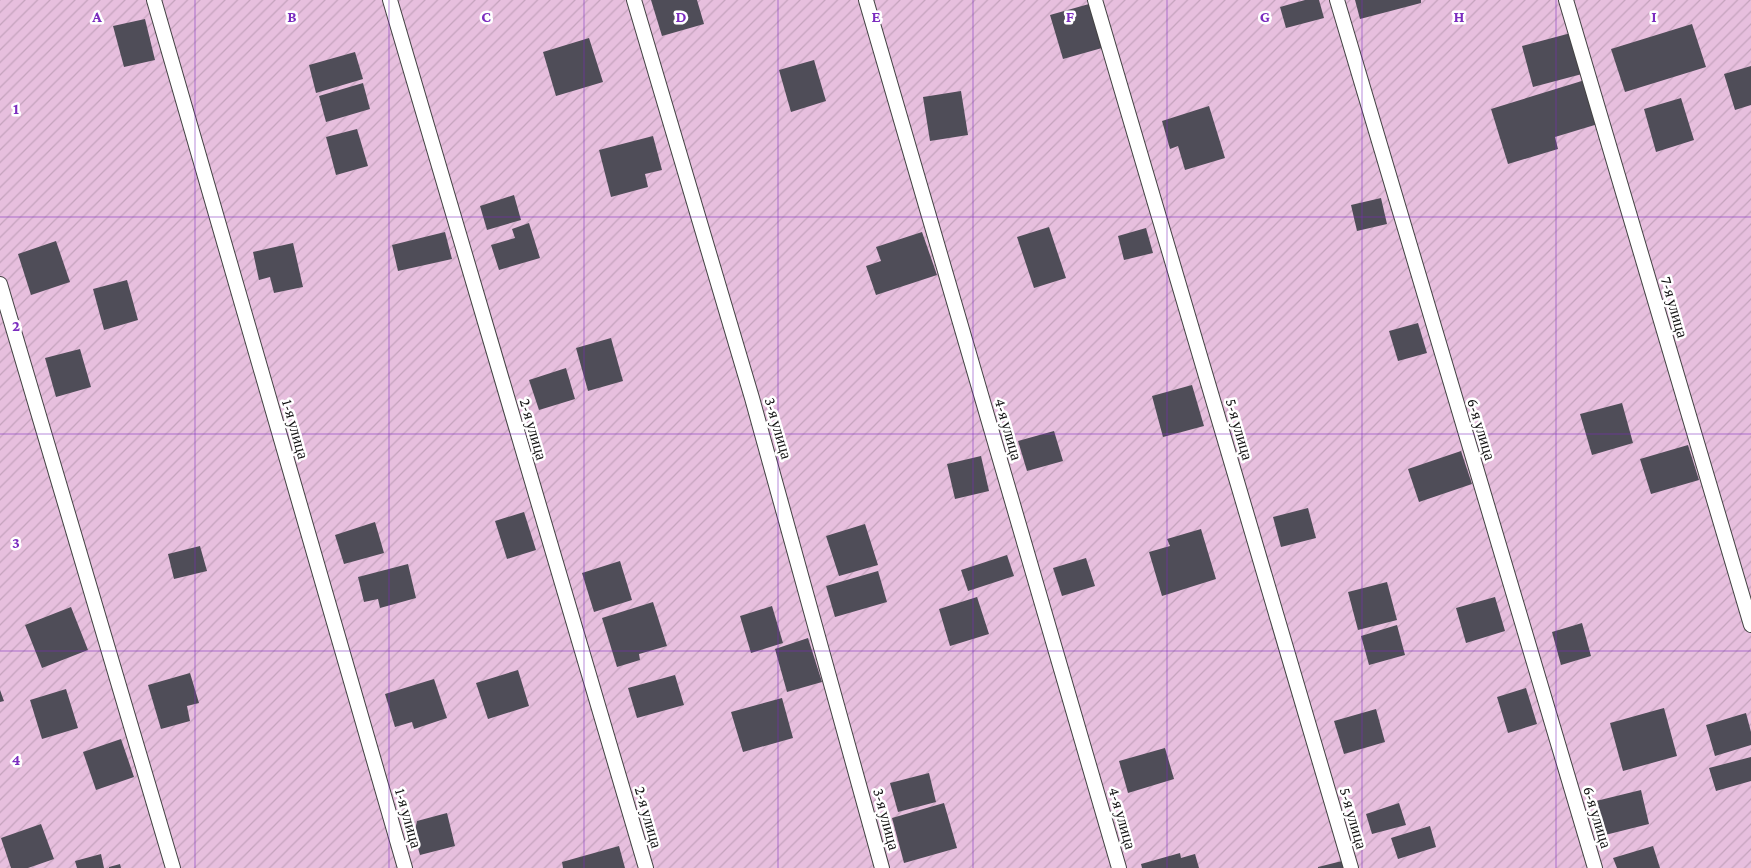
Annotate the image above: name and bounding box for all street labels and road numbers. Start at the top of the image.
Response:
street label: 7-я улица [1657,275,1691,340]
street label: 3-я улица [761,395,795,461]
street label: 2-я улица [516,396,550,462]
street label: 4-я улица [991,396,1025,462]
street label: 5-я улица [1222,396,1256,462]
street label: 6-я улица [1463,396,1499,462]
street label: 1-я улица [278,397,312,461]
street label: 2-я улица [631,784,665,850]
street label: 6-я улица [1579,784,1615,850]
street label: 4-я улица [1105,785,1139,851]
street label: 5-я улица [1336,785,1370,851]
street label: 1-я улица [391,786,425,850]
street label: 3-я улица [869,786,903,852]

